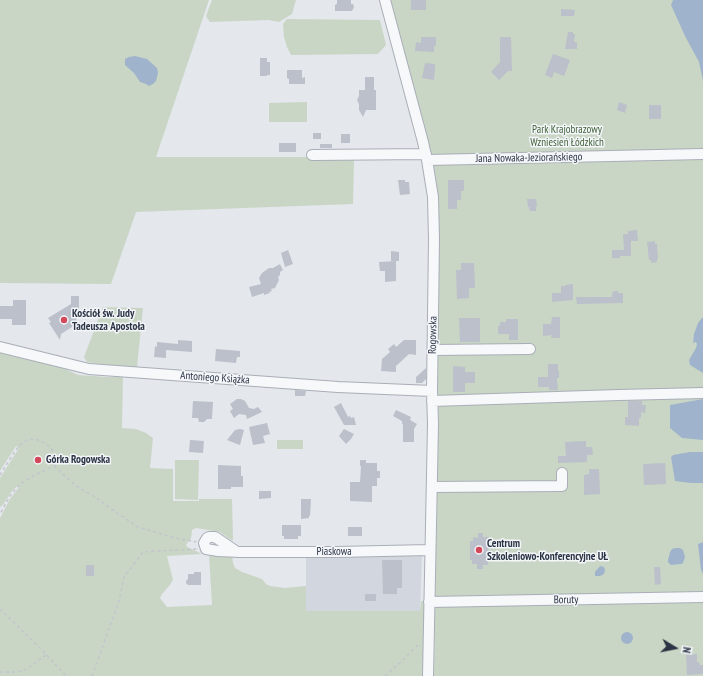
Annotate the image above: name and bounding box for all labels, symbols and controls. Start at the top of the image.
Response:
park label: Park Krajobrazowy Wzniesień Łódzkich [530,123,604,149]
street label: Jana Nowaka-Jeziorańskiego [476,150,582,166]
place label: Kościół św. Judy Tadeusza Apostoła [72,307,145,333]
marker: Kościół św. Judy Tadeusza Apostoła [59,315,69,325]
street label: Rogowska [426,316,440,354]
street label: Antoniego Książka [180,369,250,387]
place label: Górka Rogowska [46,453,110,467]
marker: Górka Rogowska [33,455,43,465]
place label: Centrum Szkoleniowo-Konferencyjne UŁ [487,537,608,563]
street label: Piaskowa [316,545,352,559]
marker: Centrum Szkoleniowo-Konferencyjne UŁ [474,545,484,555]
street label: Boruty [553,593,579,607]
north arrow [655,628,695,668]
text: N [679,646,694,654]

